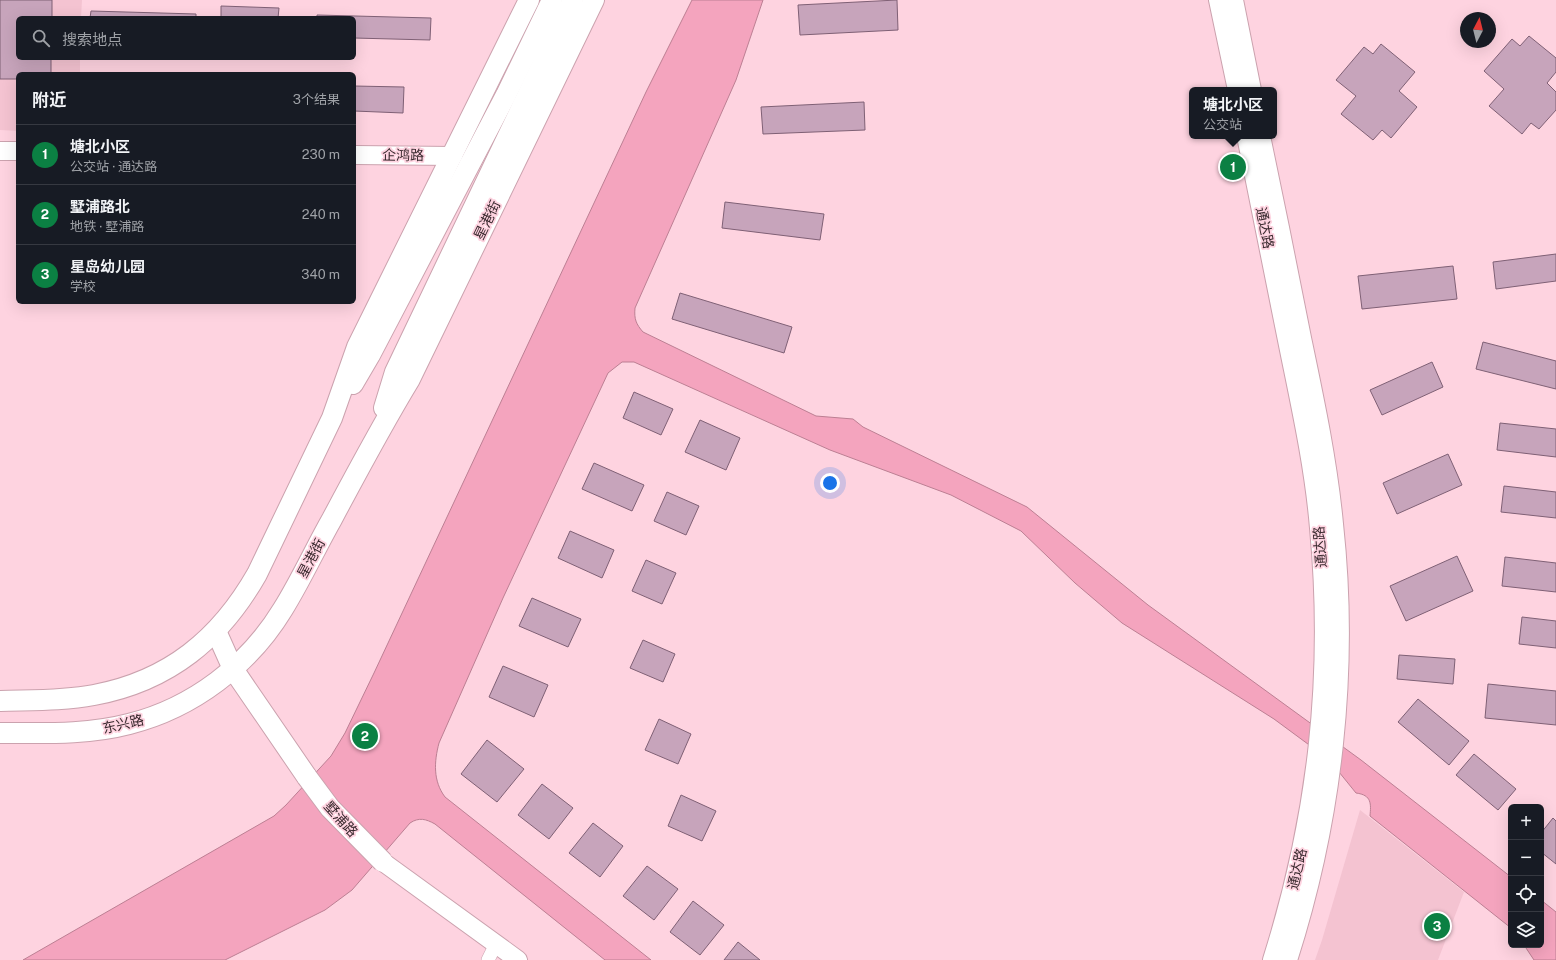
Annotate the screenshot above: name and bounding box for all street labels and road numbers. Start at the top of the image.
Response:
street label: 企鸿路 [382,147,424,163]
street label: 星港街 [471,198,503,242]
street label: 通达路 [1253,206,1277,250]
street label: 通达路 [1311,525,1329,569]
street label: 星港街 [294,536,328,580]
street label: 东兴路 [101,711,145,737]
street label: 墅浦路 [321,798,361,840]
street label: 通达路 [1284,847,1310,891]

